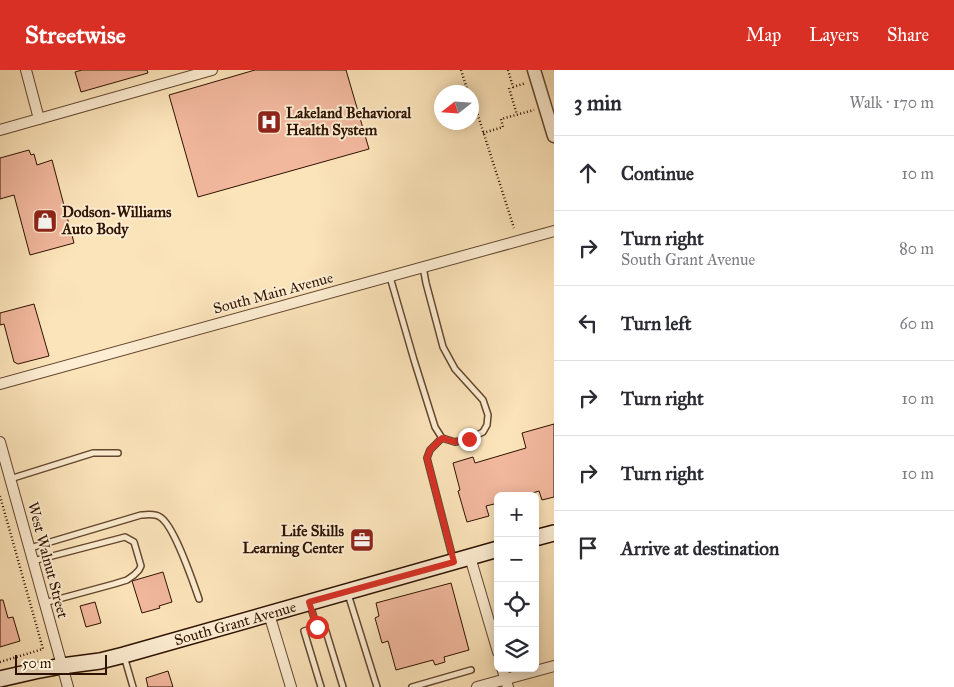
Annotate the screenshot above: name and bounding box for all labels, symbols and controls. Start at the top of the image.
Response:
text: Streetwise [25,20,126,50]
text: Map [746,24,781,46]
text: Layers [809,24,859,46]
text: Share [887,24,929,46]
north arrow [434,85,479,130]
text: 3 min [574,90,622,116]
text: Walk · 170 m [850,93,934,112]
place label: Lakeland Behavioral Health System [286,104,412,140]
hospital icon: Lakeland Behavioral Health System [256,109,282,135]
icon: ahead [574,159,602,187]
text: Continue [621,162,694,185]
text: 10 m [902,164,934,183]
place label: Dodson-Williams Auto Body [61,203,172,239]
shop icon: Dodson-Williams Auto Body [32,208,58,234]
text: Turn right [621,227,704,250]
icon: right [574,234,602,262]
text: 80 m [899,239,934,258]
text: South Grant Avenue [621,250,755,269]
street label: South Main Avenue [211,268,335,318]
icon: left [574,309,602,337]
text: Turn left [621,312,691,335]
text: 60 m [900,314,934,333]
icon: right [574,384,602,412]
text: Turn right [621,387,704,410]
text: 10 m [902,389,934,408]
route end [458,428,481,451]
icon: right [574,459,602,487]
text: Turn right [621,462,704,485]
text: 10 m [902,464,934,483]
map controls [494,492,539,672]
button: + [494,492,539,537]
street label: West Walnut Street [24,500,72,621]
place label: Life Skills Learning Center [242,522,345,558]
office icon: Life Skills Learning Center [349,527,375,553]
icon: arrive [574,534,602,562]
button: − [494,537,539,582]
text: Arrive at destination [621,537,779,560]
button: locate [494,582,539,627]
street label: South Grant Avenue [172,598,298,649]
route start [306,616,329,639]
button: layers [494,627,539,672]
scale bar [15,652,108,675]
text: 50 m [22,655,51,672]

